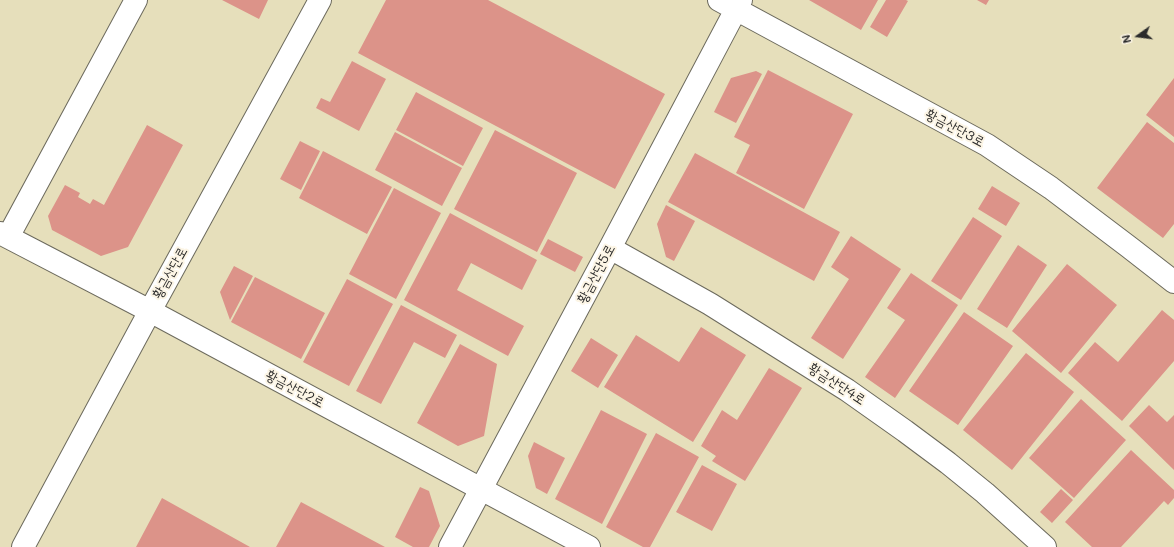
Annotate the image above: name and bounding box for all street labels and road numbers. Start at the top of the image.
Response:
street label: 황금산단3로 [923,105,987,151]
street label: 황금산단5로 [573,242,619,306]
street label: 황금산단로 [149,244,191,302]
street label: 황금산단4로 [805,359,869,409]
street label: 황금산단2로 [263,367,327,411]

